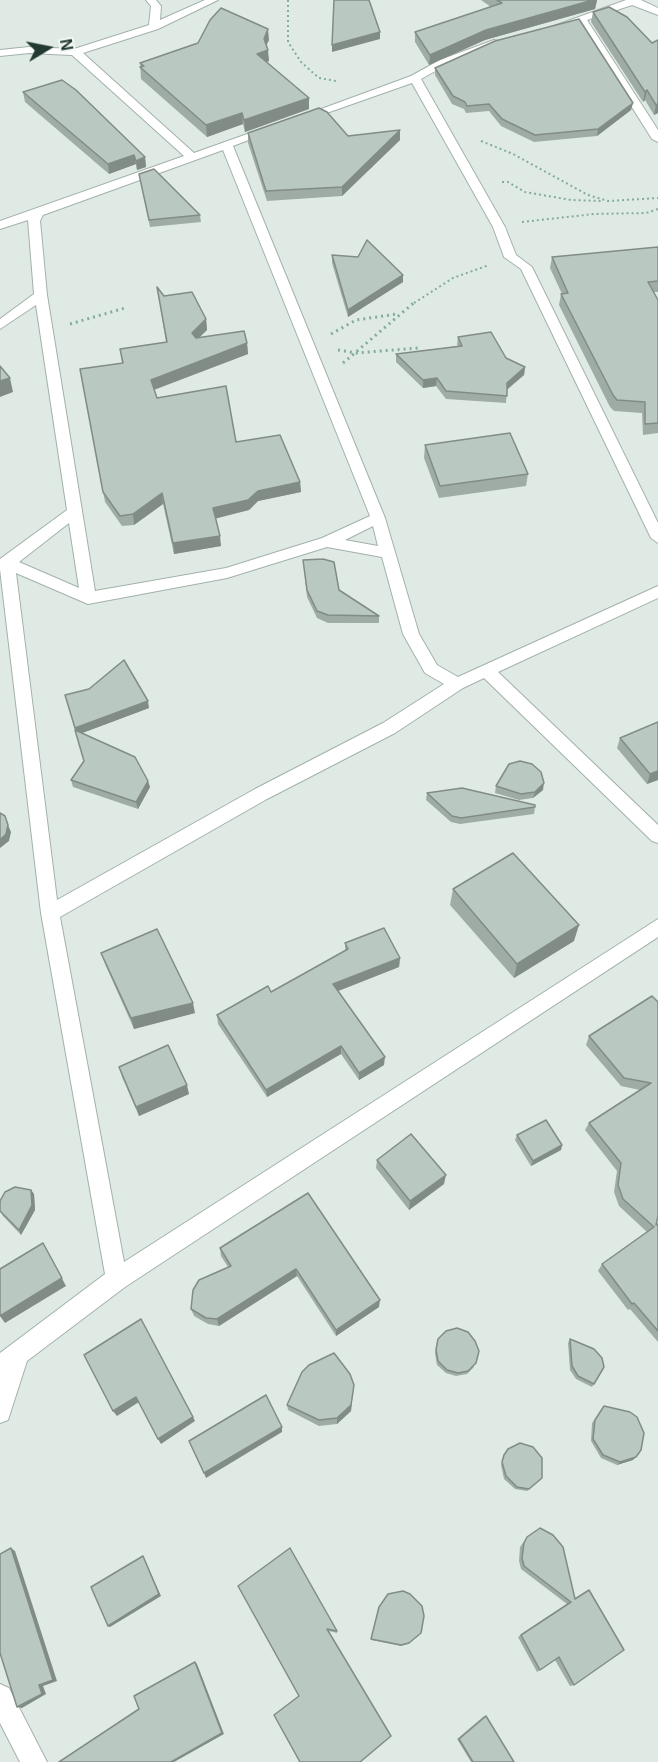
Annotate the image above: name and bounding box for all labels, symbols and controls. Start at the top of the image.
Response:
north arrow [18,18,78,78]
text: N [57,38,76,52]

